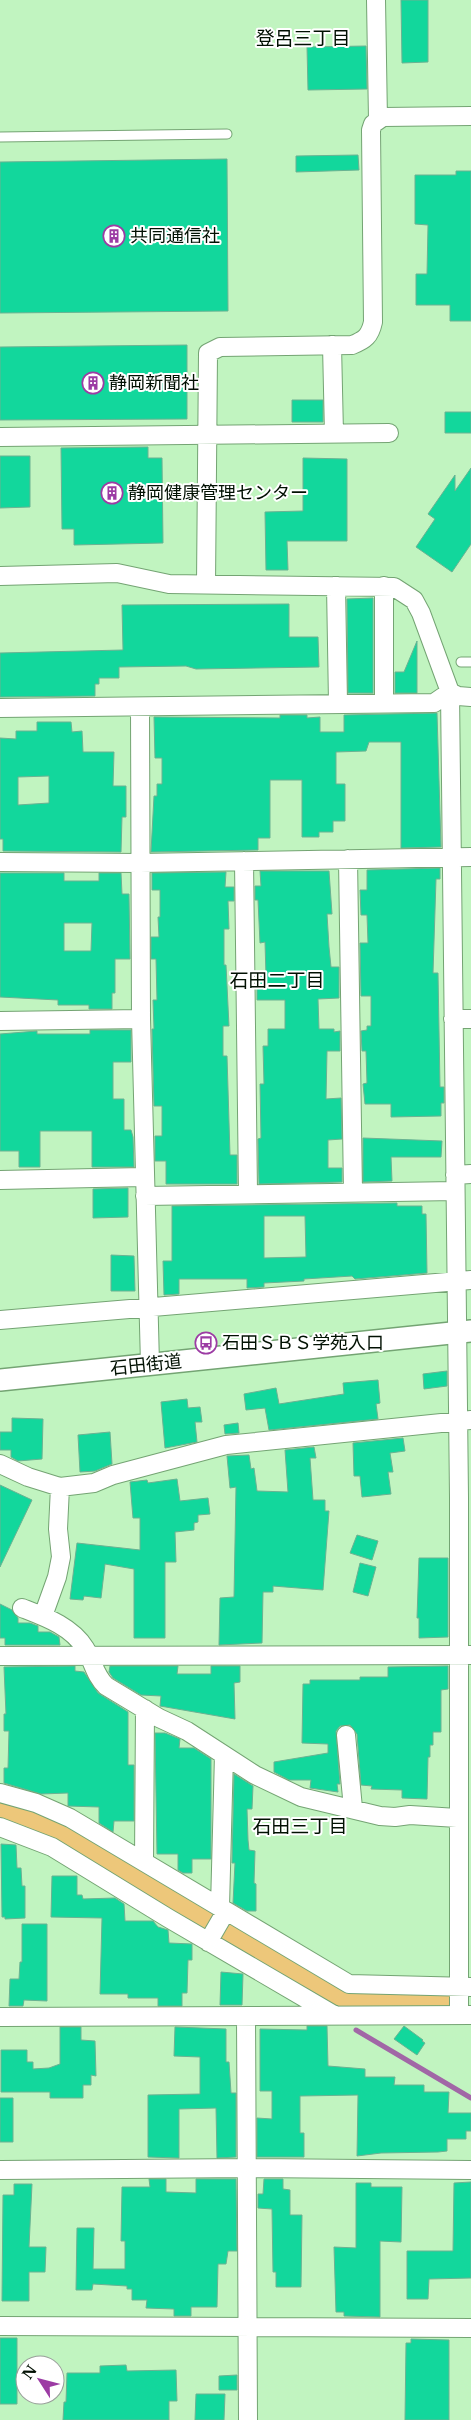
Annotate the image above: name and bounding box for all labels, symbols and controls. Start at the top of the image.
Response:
district label: 登呂三丁目 [255,27,351,50]
building icon: 共同通信社 [102,224,126,248]
place label: 共同通信社 [130,225,220,247]
building icon: 静岡新聞社 [81,371,105,395]
place label: 静岡新聞社 [109,372,199,394]
building icon: 静岡健康管理センター [100,481,124,505]
place label: 静岡健康管理センター [128,482,308,504]
district label: 石田二丁目 [229,969,325,992]
bus stop icon: 石田ＳＢＳ学苑入口 [194,1331,218,1355]
place label: 石田ＳＢＳ学苑入口 [222,1332,384,1354]
street label: 石田街道 [109,1350,183,1380]
district label: 石田三丁目 [252,1815,348,1838]
north arrow [15,2355,65,2405]
text: N [18,2362,41,2383]

